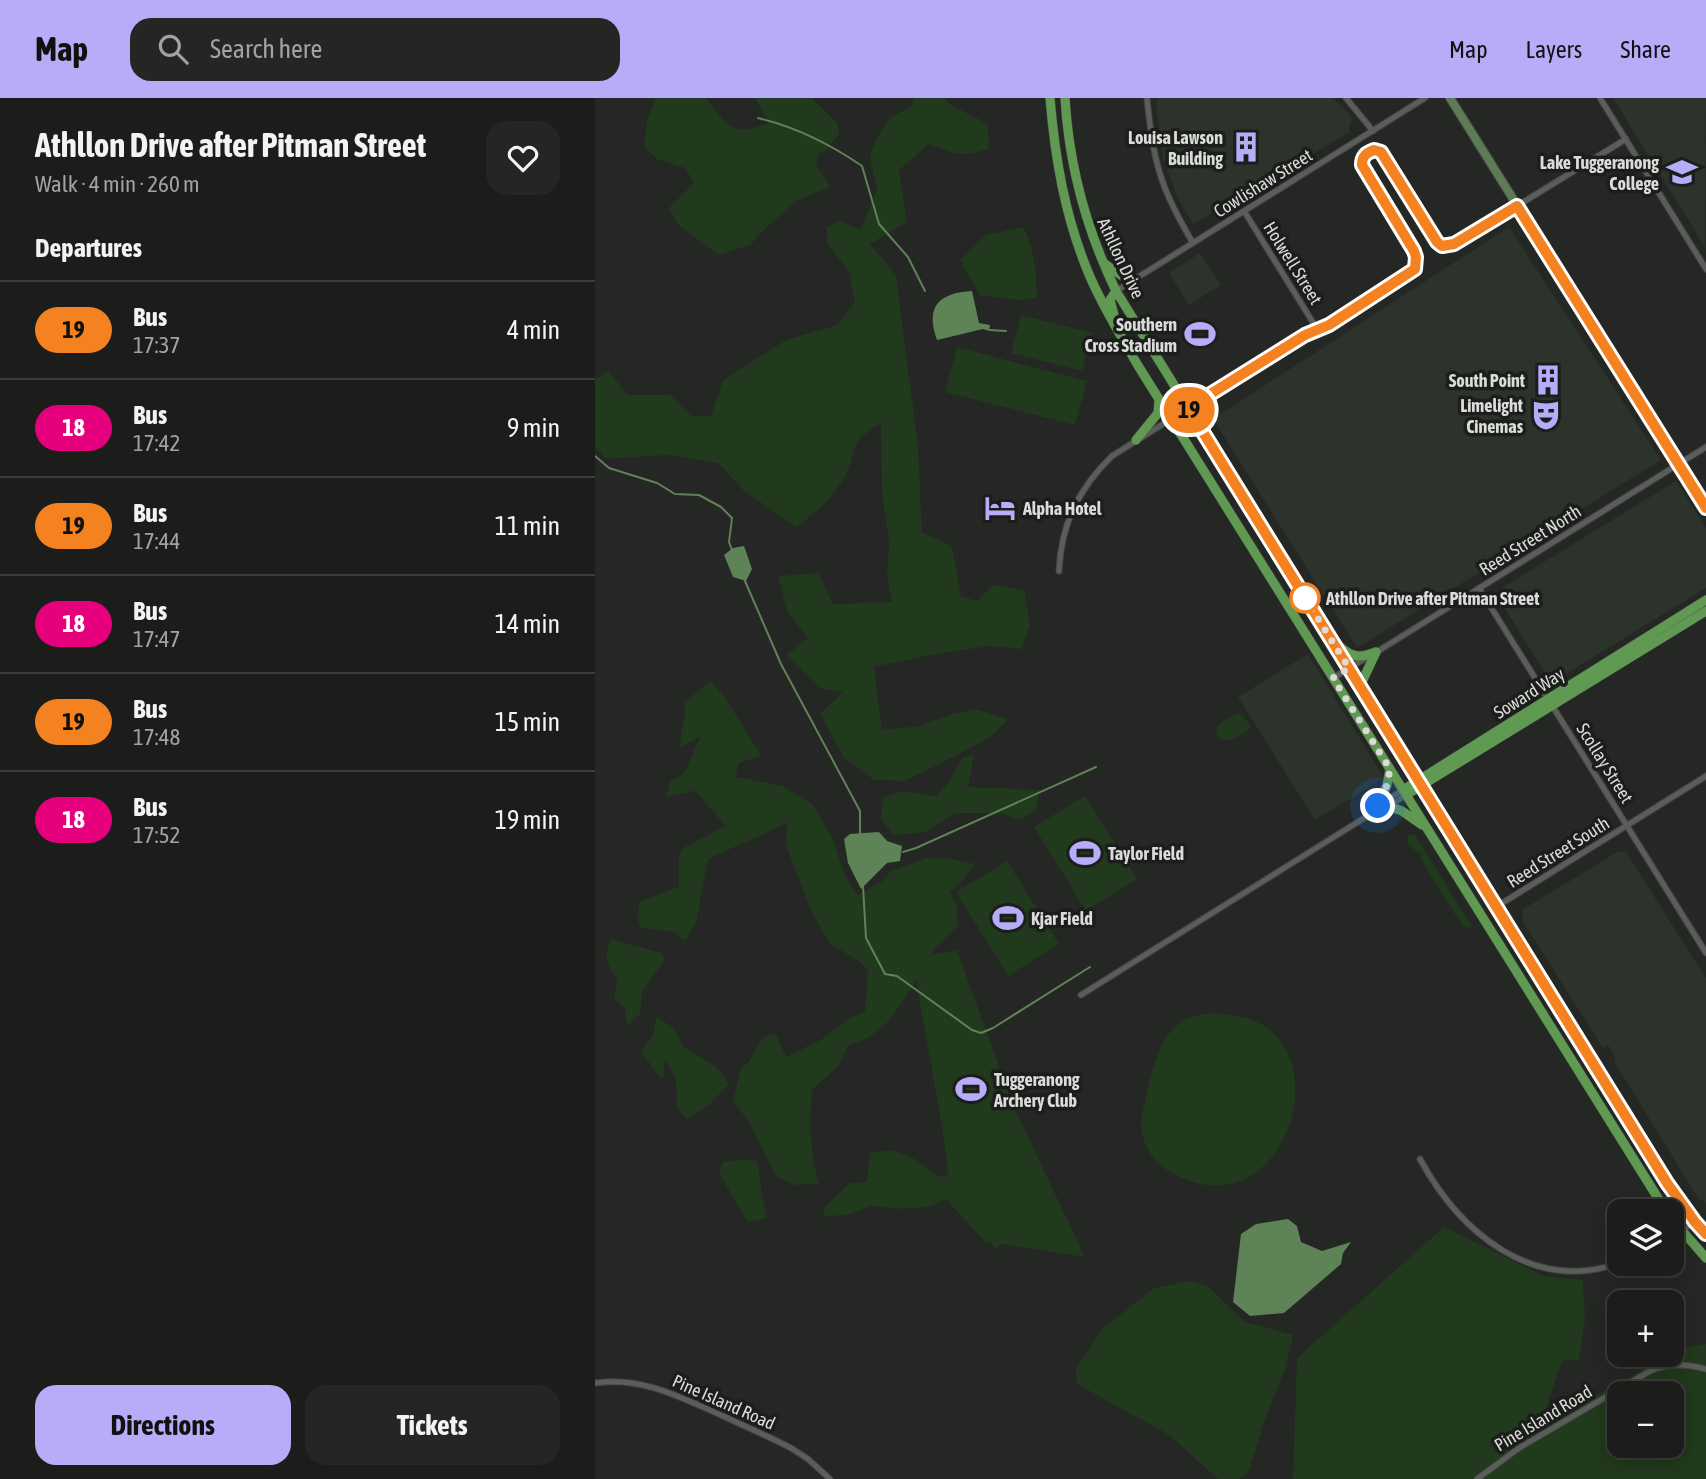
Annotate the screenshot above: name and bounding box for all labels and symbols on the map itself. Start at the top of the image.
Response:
place label: Louisa Lawson Building [1128,127,1223,169]
building icon: Louisa Lawson Building [1229,130,1263,164]
street label: Cowlishaw Street [1210,144,1316,222]
place label: Lake Tuggeranong College [1540,152,1659,194]
school or university icon: Lake Tuggeranong College [1665,155,1699,189]
street label: Athllon Drive [1093,214,1149,302]
street label: Holwell Street [1259,218,1327,308]
place label: Southern Cross Stadium [1085,314,1177,356]
sports icon: Southern Cross Stadium [1183,317,1217,351]
building icon: South Point [1531,363,1565,397]
place label: South Point [1449,370,1526,391]
line badge: 19 [1157,387,1221,433]
place label: Limelight Cinemas [1460,395,1524,437]
theatre icon: Limelight Cinemas [1529,398,1563,432]
hotel icon: Alpha Hotel [983,491,1017,525]
place label: Alpha Hotel [1022,498,1102,519]
street label: Reed Street North [1475,500,1585,580]
marker: Athllon Drive after Pitman Street [1290,583,1320,613]
place label: Athllon Drive after Pitman Street [1325,588,1540,609]
street label: Soward Way [1490,663,1568,723]
street label: Scollay Street [1572,719,1638,807]
your location [1360,788,1395,823]
street label: Reed Street South [1503,812,1613,892]
sports icon: Taylor Field [1068,836,1102,870]
place label: Taylor Field [1108,843,1184,864]
sports icon: Kjar Field [991,901,1025,935]
place label: Kjar Field [1031,908,1093,929]
place label: Tuggeranong Archery Club [993,1069,1080,1111]
sports icon: Tuggeranong Archery Club [954,1072,988,1106]
street label: Pine Island Road [669,1370,779,1434]
street label: Pine Island Road [1490,1381,1596,1455]

